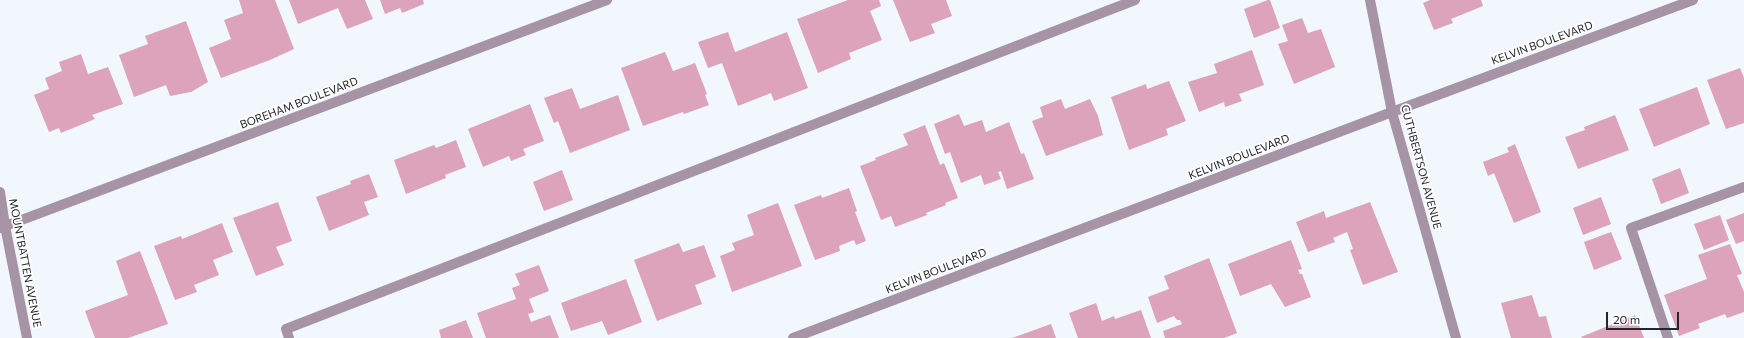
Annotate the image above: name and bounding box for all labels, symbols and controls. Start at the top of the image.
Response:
street label: KELVIN BOULEVARD [1489,18,1595,68]
street label: BOREHAM BOULEVARD [238,74,360,132]
street label: CUTHBERTSON AVENUE [1398,103,1444,231]
street label: KELVIN BOULEVARD [1187,132,1291,182]
street label: MOUNTBATTEN AVENUE [6,197,44,329]
street label: KELVIN BOULEVARD [884,246,988,296]
scale bar [1608,304,1681,330]
text: 20 m [1613,312,1640,326]

